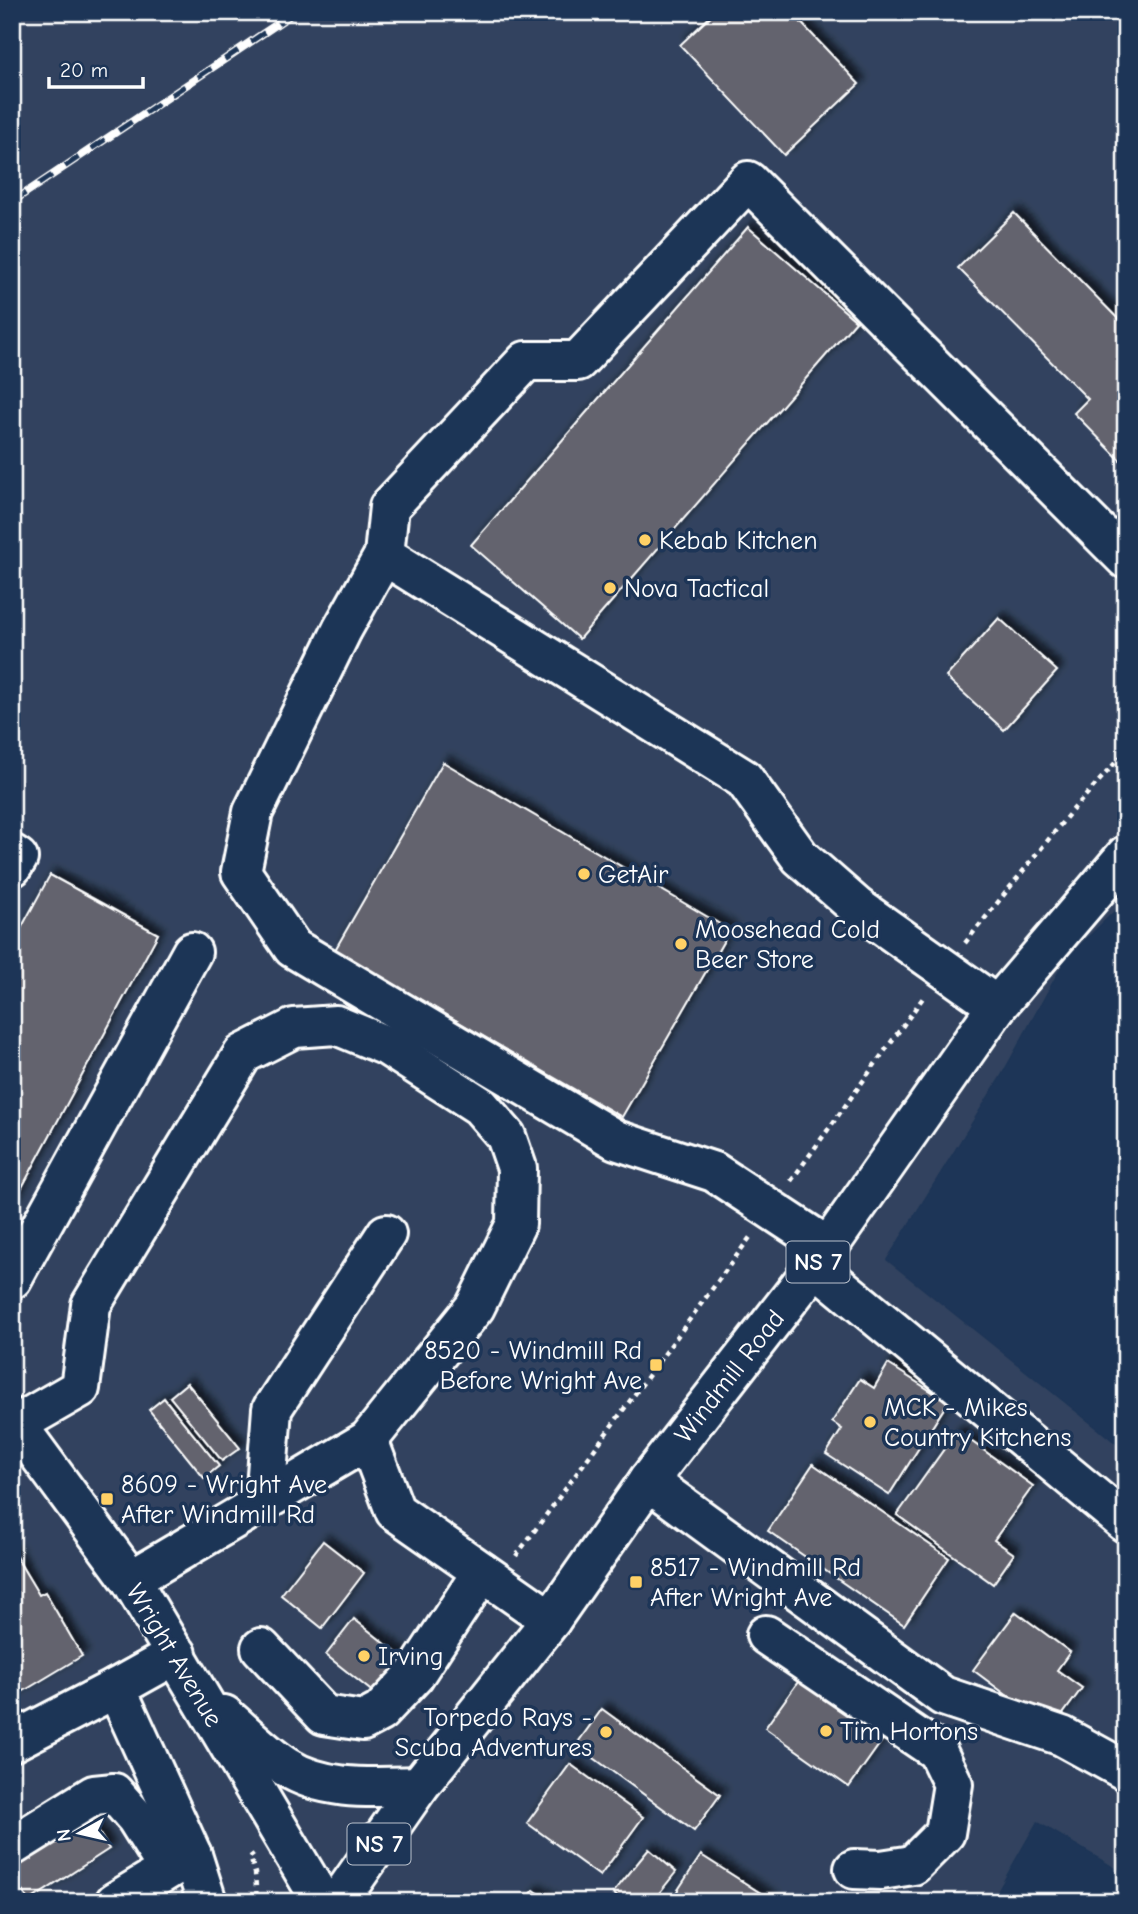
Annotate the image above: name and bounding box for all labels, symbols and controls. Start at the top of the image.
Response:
scale bar [49,46,144,90]
text: 20 m [60,58,108,82]
place label: Kebab Kitchen [659,526,818,556]
marker: Kebab Kitchen [637,532,653,548]
place label: Nova Tactical [624,574,769,604]
marker: Nova Tactical [602,580,618,596]
place label: GetAir [598,860,669,890]
marker: GetAir [576,866,592,882]
place label: Moosehead Cold Beer Store [695,915,880,975]
marker: Moosehead Cold Beer Store [673,936,689,952]
road number: NS 7 [786,1242,850,1282]
street label: Windmill Road [669,1304,791,1449]
place label: 8520 - Windmill Rd Before Wright Ave [424,1336,642,1396]
marker: 8520 - Windmill Rd Before Wright Ave [648,1357,664,1373]
place label: MCK - Mikes Country Kitchens [884,1393,1071,1453]
marker: MCK - Mikes Country Kitchens [862,1414,878,1430]
place label: 8609 - Wright Ave After Windmill Rd [121,1470,327,1530]
marker: 8609 - Wright Ave After Windmill Rd [99,1491,115,1507]
place label: 8517 - Windmill Rd After Wright Ave [650,1553,861,1613]
marker: 8517 - Windmill Rd After Wright Ave [628,1574,644,1590]
street label: Wright Avenue [120,1578,229,1733]
place label: Irving [378,1642,443,1672]
marker: Irving [356,1648,372,1664]
place label: Torpedo Rays - Scuba Adventures [395,1703,592,1763]
place label: Tim Hortons [840,1717,978,1747]
marker: Tim Hortons [818,1723,834,1739]
marker: Torpedo Rays - Scuba Adventures [598,1724,614,1740]
north arrow [46,1798,116,1868]
road number: NS 7 [348,1824,410,1865]
text: N [52,1828,76,1843]

